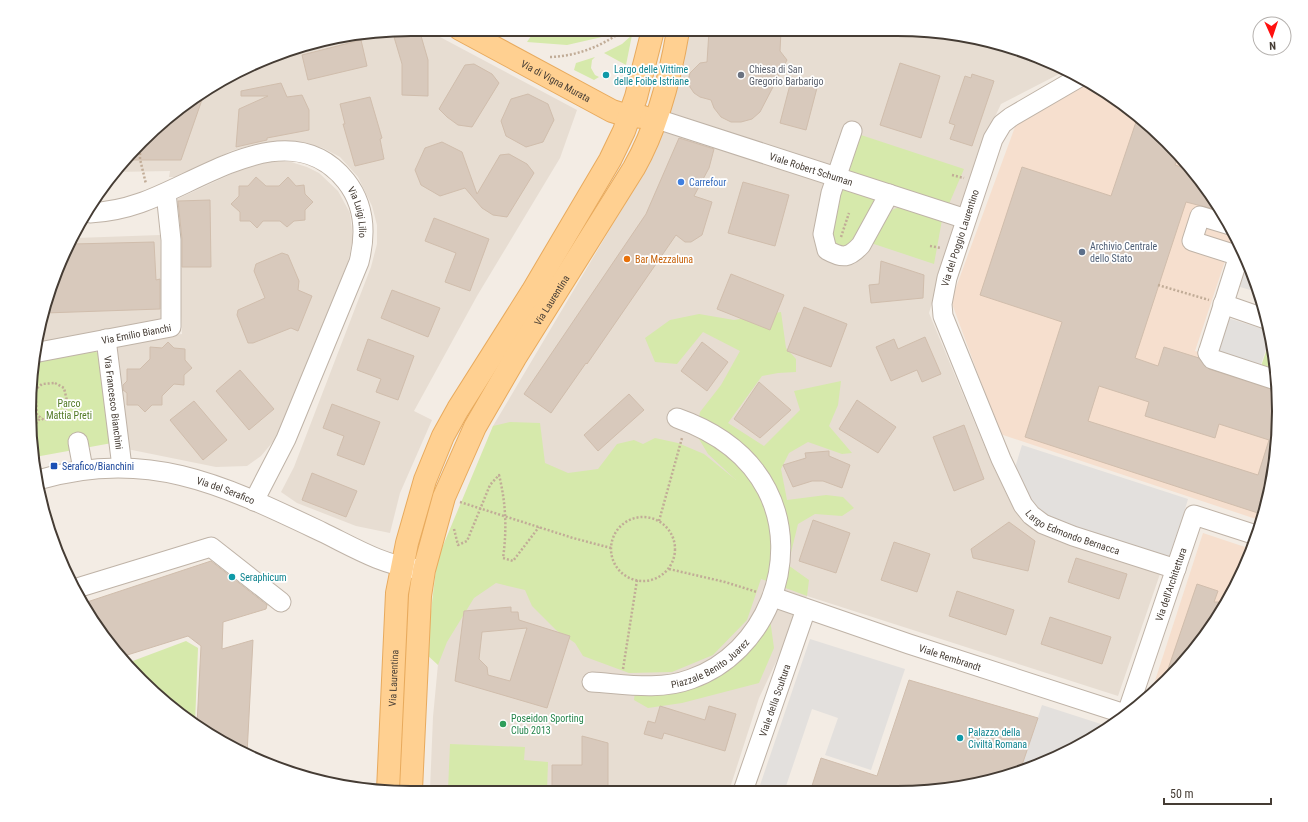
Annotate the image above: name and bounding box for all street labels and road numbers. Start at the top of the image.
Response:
street label: Via di Vigna Murata [519,58,593,104]
street label: Viale Robert Schuman [768,150,854,188]
street label: Via Luigi Lilio [346,184,369,238]
street label: Via del Poggio Laurentino [939,188,981,288]
street label: Via Laurentina [532,273,571,327]
street label: Via Emilio Bianchi [100,322,172,346]
street label: Via Francesco Bianchini [103,355,125,450]
street label: Via del Serafico [195,474,257,506]
street label: Largo Edmondo Bernacca [1024,508,1121,556]
street label: Via dell'Architettura [1153,546,1188,623]
street label: Piazzale Benito Juarez [670,636,751,690]
street label: Viale Rembrandt [917,642,983,673]
street label: Via Laurentina [386,649,400,707]
street label: Viale della Scultura [757,662,792,738]

